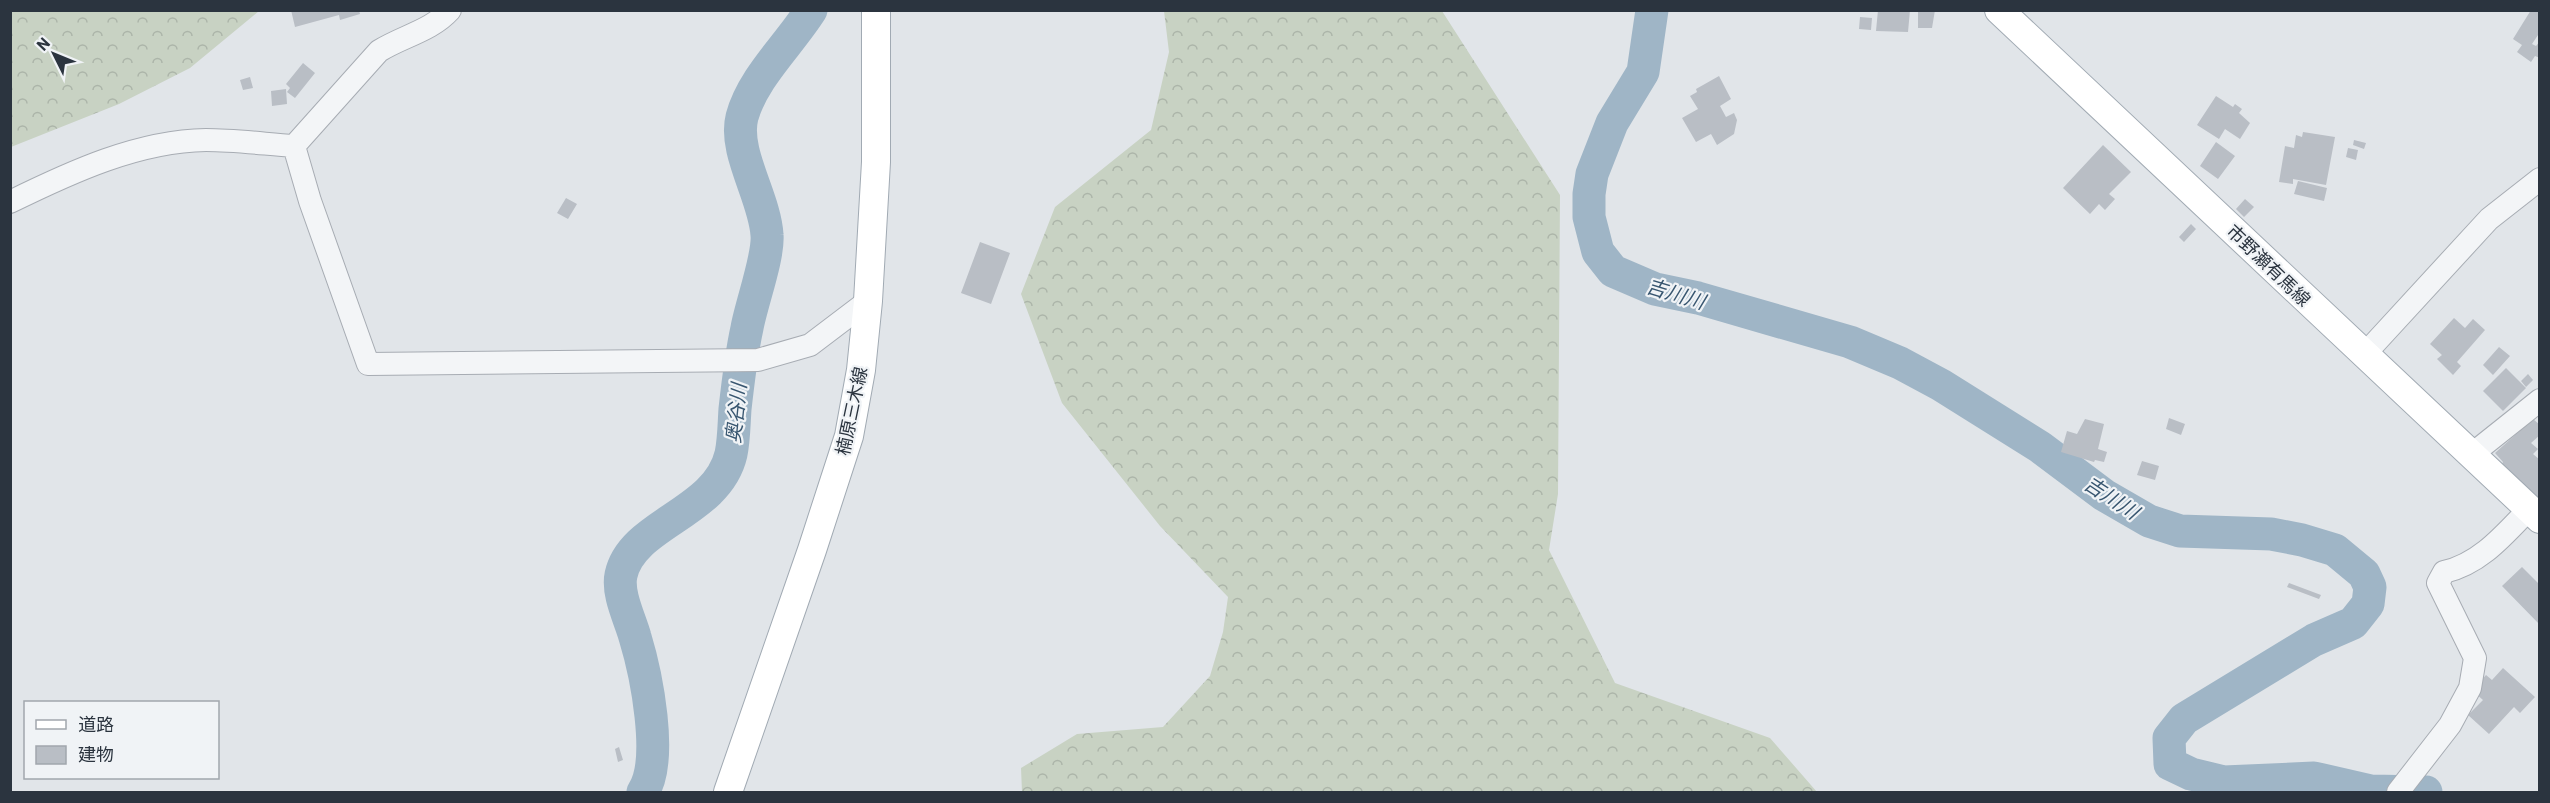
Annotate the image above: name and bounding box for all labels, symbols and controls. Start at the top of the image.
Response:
north arrow [24,24,84,84]
text: N [32,33,53,54]
street label: 市野瀬有馬線 [2223,220,2315,310]
water label: 吉川川 [1644,273,1710,314]
street label: 楠原三木線 [831,365,871,457]
water label: 奥谷川 [720,380,750,444]
water label: 吉川川 [2080,471,2145,524]
legend [24,701,219,779]
text: 道路 [78,713,114,735]
text: 建物 [78,743,114,765]

